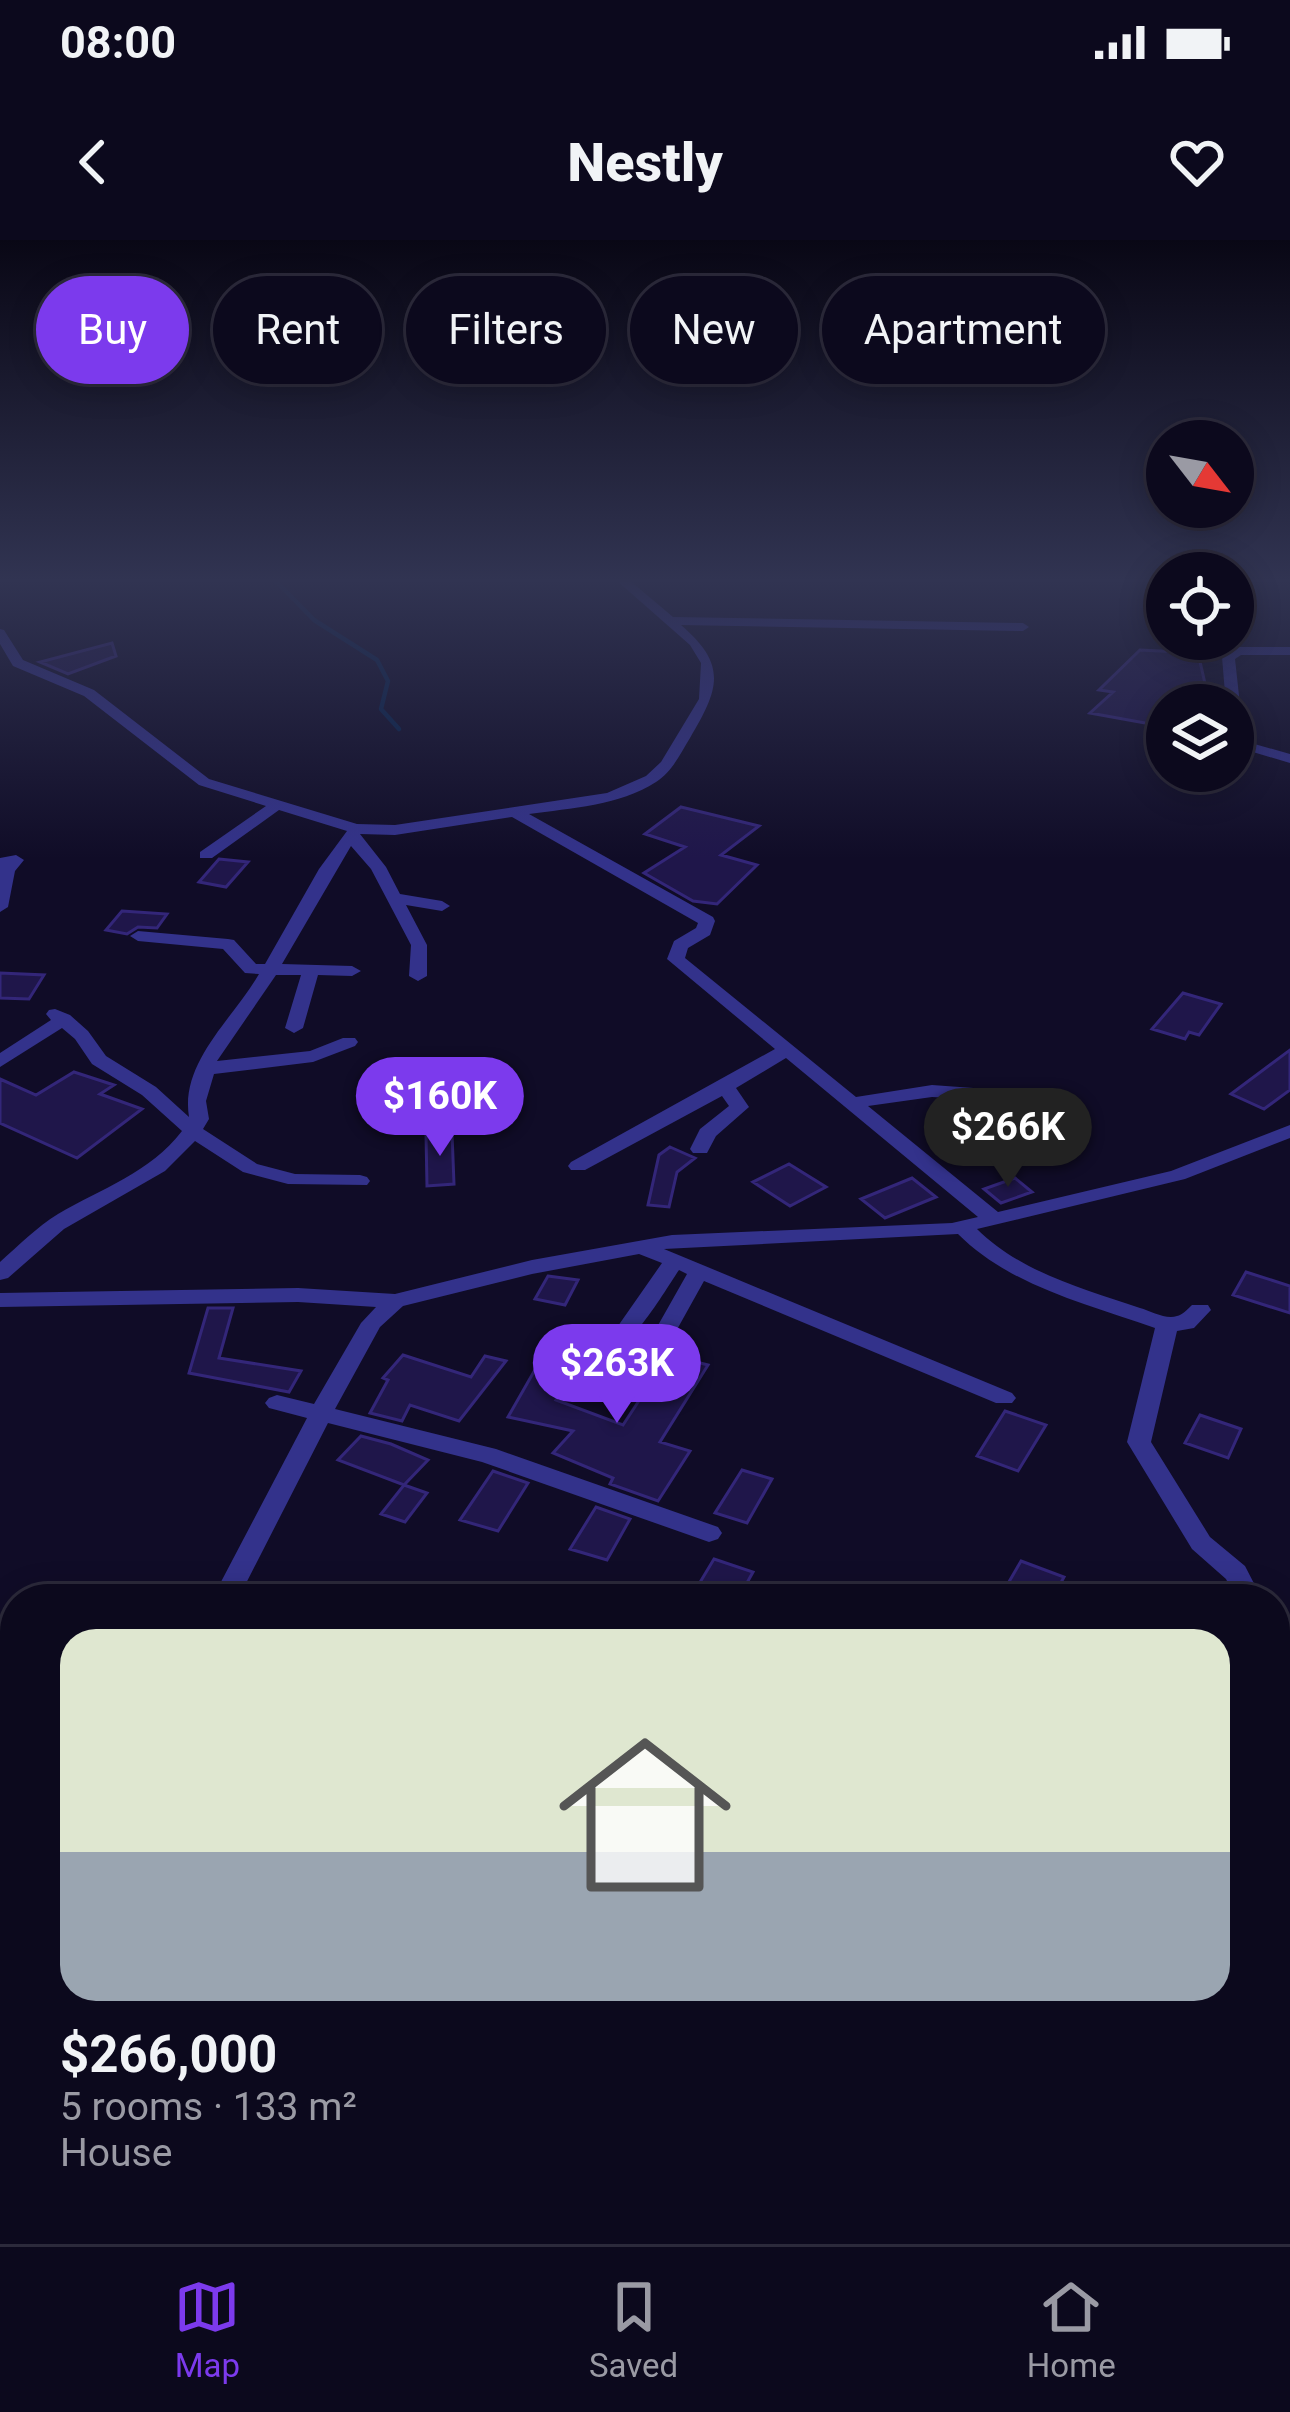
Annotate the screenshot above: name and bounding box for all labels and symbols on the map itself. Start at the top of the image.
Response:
north arrow [1146,420,1254,528]
pin: $160K [356,1057,524,1159]
pin: $266K [924,1088,1092,1190]
pin: $263K [533,1324,701,1426]

